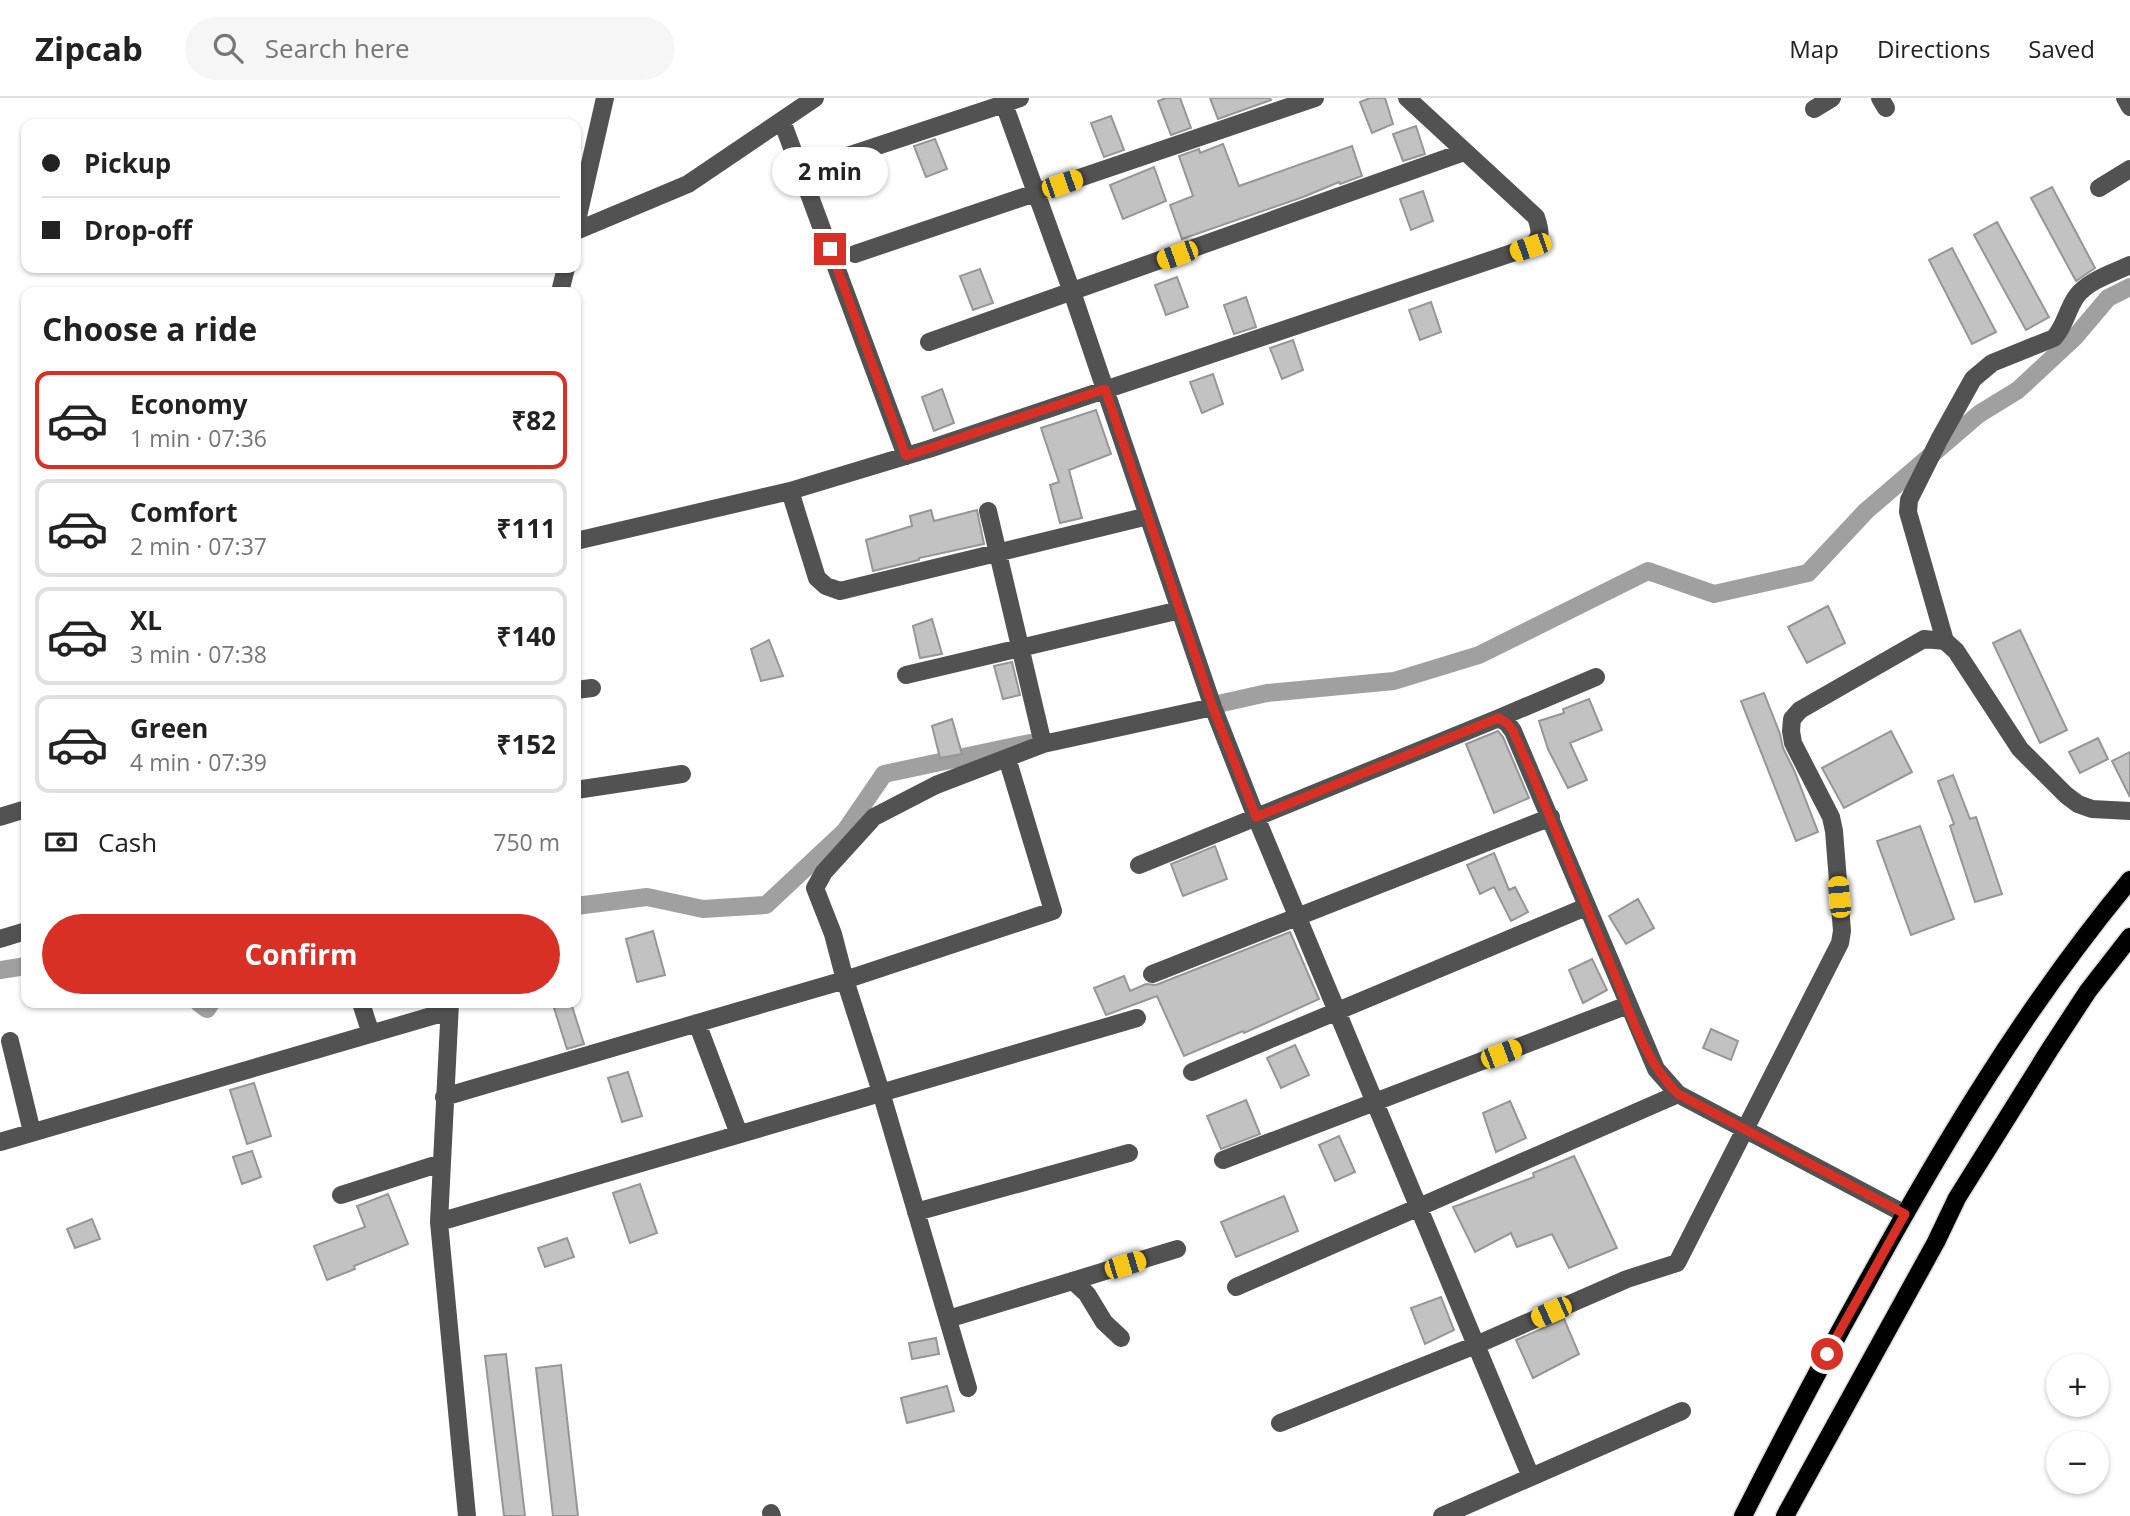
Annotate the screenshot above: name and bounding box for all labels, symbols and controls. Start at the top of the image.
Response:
search box [185,17,675,80]
text: Zipcab [35,26,143,71]
icon: search [209,29,247,67]
text: Search here [265,30,410,66]
text: Map [1789,32,1839,65]
text: Directions [1877,32,1990,65]
text: Saved [2028,32,2095,65]
text: Pickup [84,145,171,181]
callout: 2 min [772,148,888,197]
text: 2 min [798,155,862,187]
car [1039,167,1086,201]
text: Drop-off [84,212,192,248]
car [1507,230,1554,264]
route end [814,233,846,265]
car [1154,238,1201,272]
text: Choose a ride [42,307,257,350]
text: Economy [130,386,248,422]
icon: car [46,389,109,452]
text: ₹82 [511,402,556,438]
text: 1 min · 07:36 [130,422,267,454]
text: Comfort [130,494,237,530]
icon: car [46,497,109,560]
text: ₹111 [497,510,556,546]
text: 2 min · 07:37 [130,530,267,562]
text: XL [130,602,162,638]
icon: car [46,605,109,668]
text: ₹140 [497,618,556,654]
text: 3 min · 07:38 [130,638,267,670]
text: Green [130,710,208,746]
icon: car [46,713,109,776]
text: ₹152 [497,726,556,762]
text: 4 min · 07:39 [130,746,267,778]
icon: cash [42,823,80,861]
text: Cash [98,824,157,860]
text: 750 m [493,826,560,858]
car [1827,875,1852,919]
button: Confirm [42,914,560,994]
car [1478,1037,1525,1071]
car [1102,1249,1149,1281]
car [1528,1294,1575,1330]
route start [1811,1338,1843,1370]
map controls [2046,1354,2109,1494]
button: + [2046,1354,2109,1417]
button: − [2046,1431,2109,1494]

